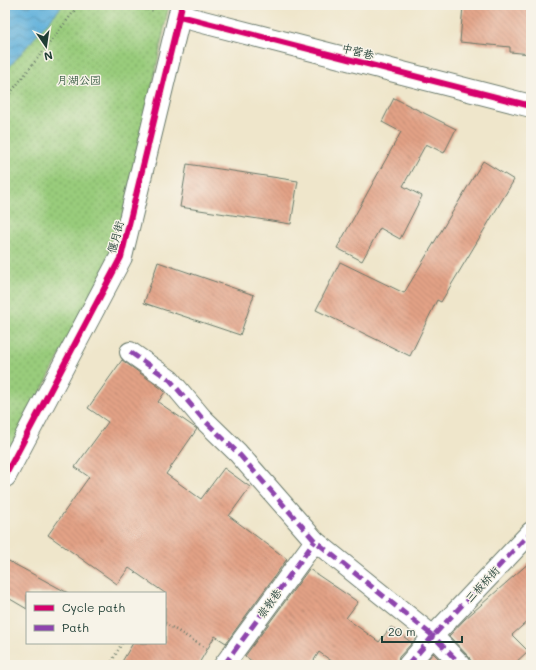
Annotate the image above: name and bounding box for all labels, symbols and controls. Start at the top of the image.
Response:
north arrow [26,26,66,66]
street label: 中营巷 [340,40,376,62]
text: N [43,48,54,64]
park label: 月湖公园 [57,72,101,87]
street label: 偃月街 [103,218,127,255]
street label: 三板桥街 [462,562,503,605]
street label: 崇教巷 [253,585,285,621]
legend [26,592,166,644]
text: Cycle path [62,599,125,615]
scale bar [382,618,462,644]
text: Path [62,619,89,635]
text: 20 m [388,623,416,639]

